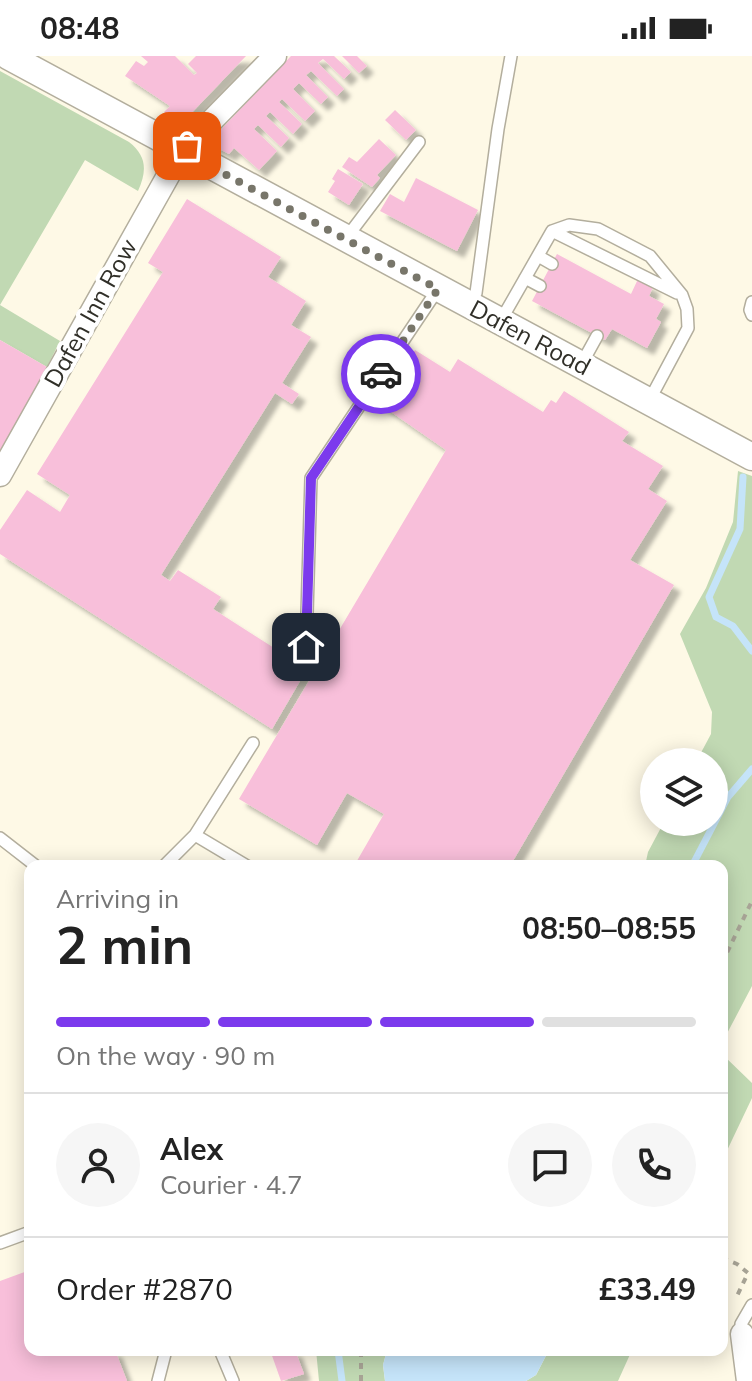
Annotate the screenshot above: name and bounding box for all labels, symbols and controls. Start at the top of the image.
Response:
text: 08:48 [40,9,119,47]
pin [153,112,221,180]
icon: bag [165,124,209,168]
street label: Dafen Inn Row [37,233,143,392]
street label: Dafen Road [465,293,596,381]
courier [341,334,421,414]
icon: car [359,352,403,396]
pin [272,613,340,681]
icon: home [284,625,328,669]
map controls [640,748,728,836]
button: layers [640,748,728,836]
text: Arriving in [56,882,179,915]
text: 08:50–08:55 [522,909,696,947]
text: 2 min [56,912,193,977]
text: On the way · 90 m [56,1039,275,1072]
button: person [56,1123,140,1207]
button: chat [508,1123,592,1207]
button: phone [612,1123,696,1207]
text: Alex [160,1130,223,1168]
text: Courier · 4.7 [160,1168,303,1201]
text: Order #2870 [56,1270,233,1308]
text: £33.49 [599,1270,696,1308]

